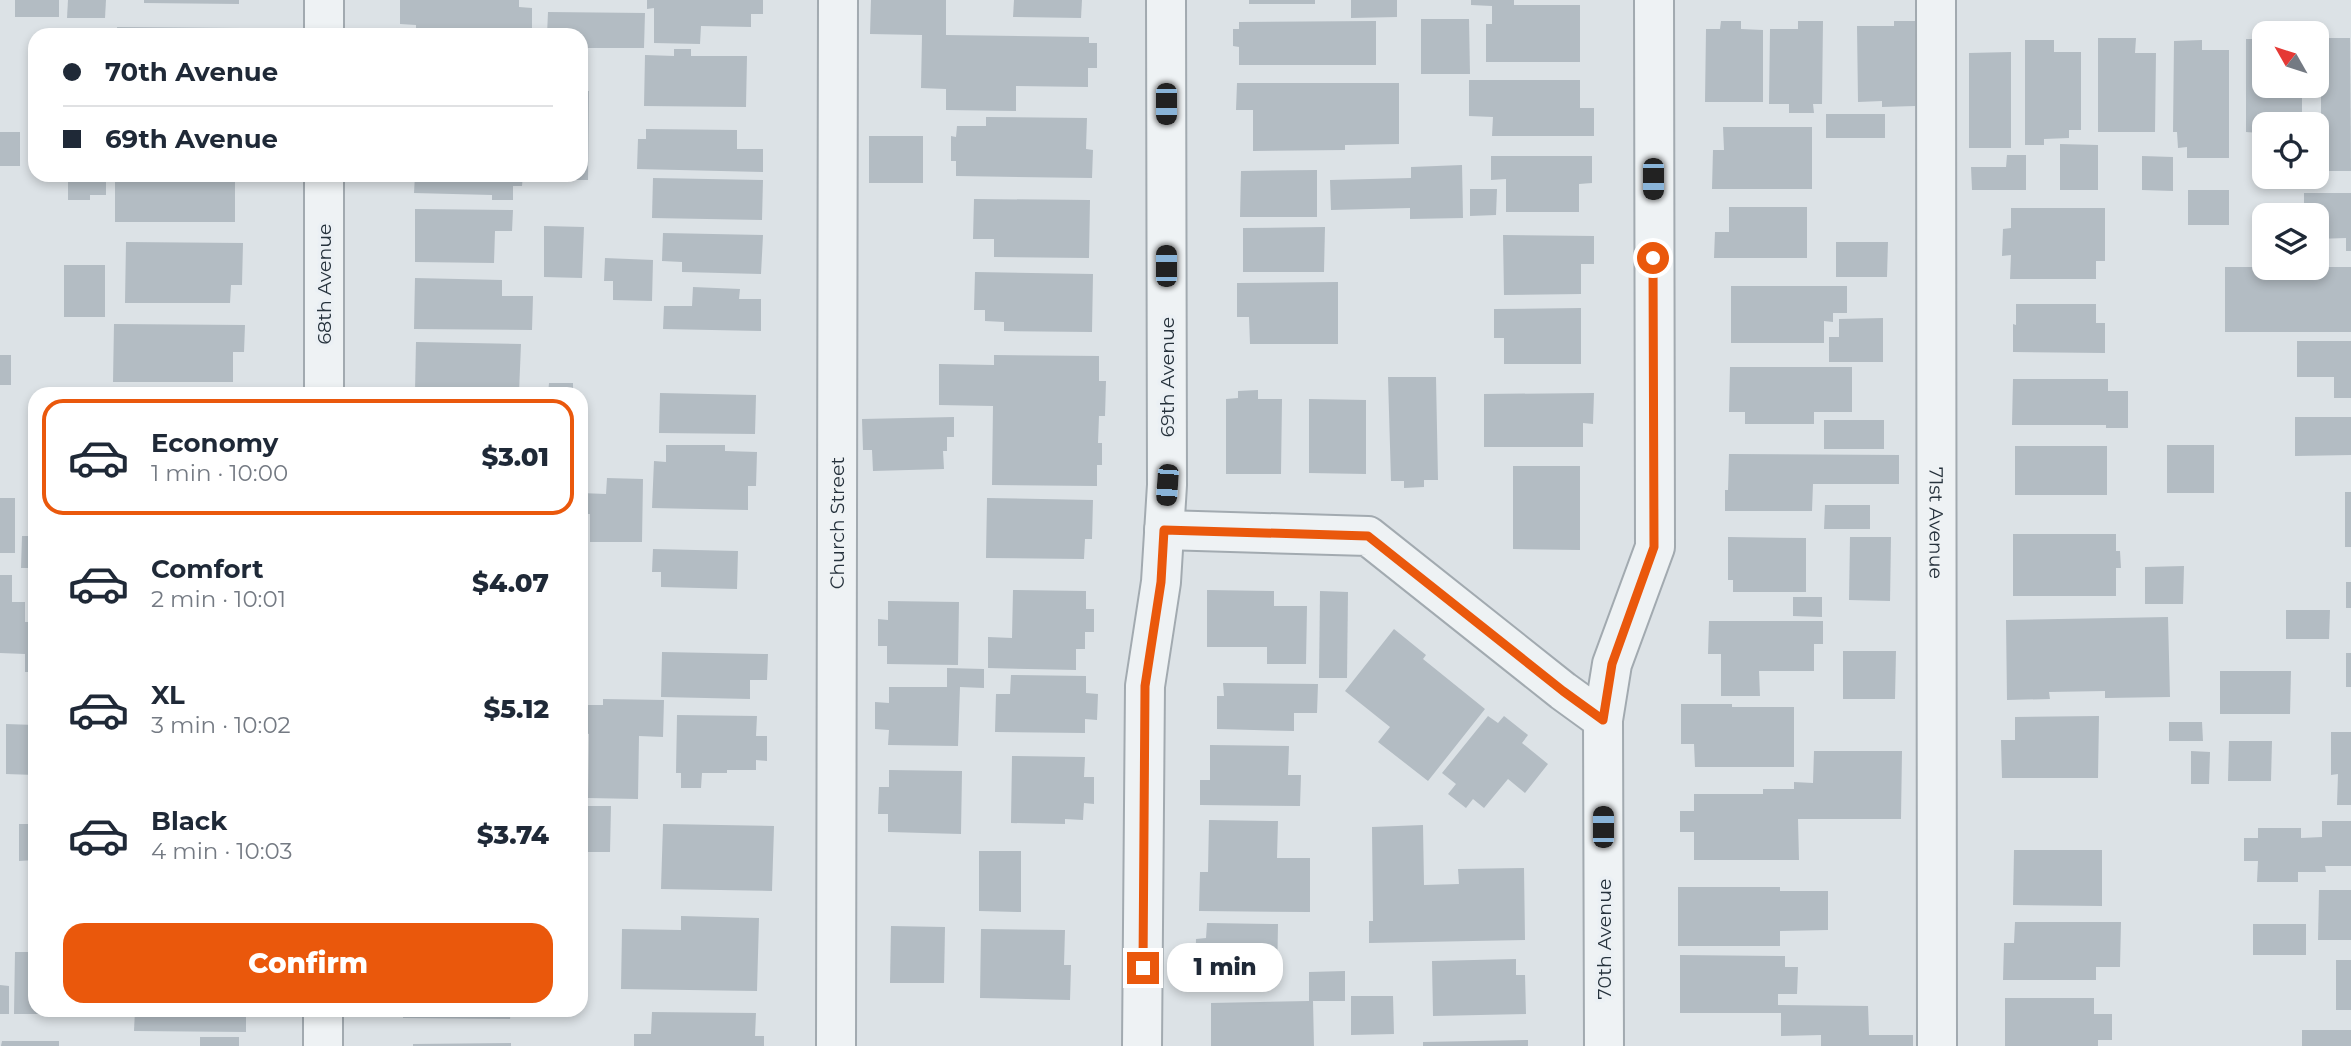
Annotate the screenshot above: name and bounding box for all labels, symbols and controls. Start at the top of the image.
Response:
north arrow [2252,21,2329,98]
map controls [2252,21,2329,280]
text: 70th Avenue [105,56,278,88]
car [1156,83,1177,125]
button: locate [2252,112,2329,189]
text: 69th Avenue [105,123,278,155]
car [1643,158,1664,200]
button: layers [2252,203,2329,280]
street label: 68th Avenue [313,224,336,344]
route start [1637,242,1669,274]
car [1156,245,1177,287]
street label: 69th Avenue [1156,317,1179,437]
icon: car [67,426,130,489]
text: Economy [151,427,278,459]
text: $3.01 [481,441,549,473]
street label: Church Street [825,456,849,589]
text: 1 min · 10:00 [151,459,288,487]
car [1156,463,1179,507]
street label: 71st Avenue [1925,467,1948,579]
icon: car [67,552,130,615]
text: Comfort [151,553,263,585]
text: $4.07 [472,567,549,599]
text: 2 min · 10:01 [151,585,286,613]
icon: car [67,678,130,741]
text: XL [151,679,185,711]
text: $5.12 [483,693,549,725]
text: 3 min · 10:02 [151,711,291,739]
icon: car [67,804,130,867]
text: Black [151,805,227,837]
car [1593,806,1614,848]
text: $3.74 [477,819,549,851]
text: 4 min · 10:03 [151,837,293,865]
street label: 70th Avenue [1593,879,1616,999]
button: Confirm [63,923,553,1003]
callout: 1 min [1168,944,1283,992]
route end [1127,952,1159,984]
text: 1 min [1193,953,1257,981]

